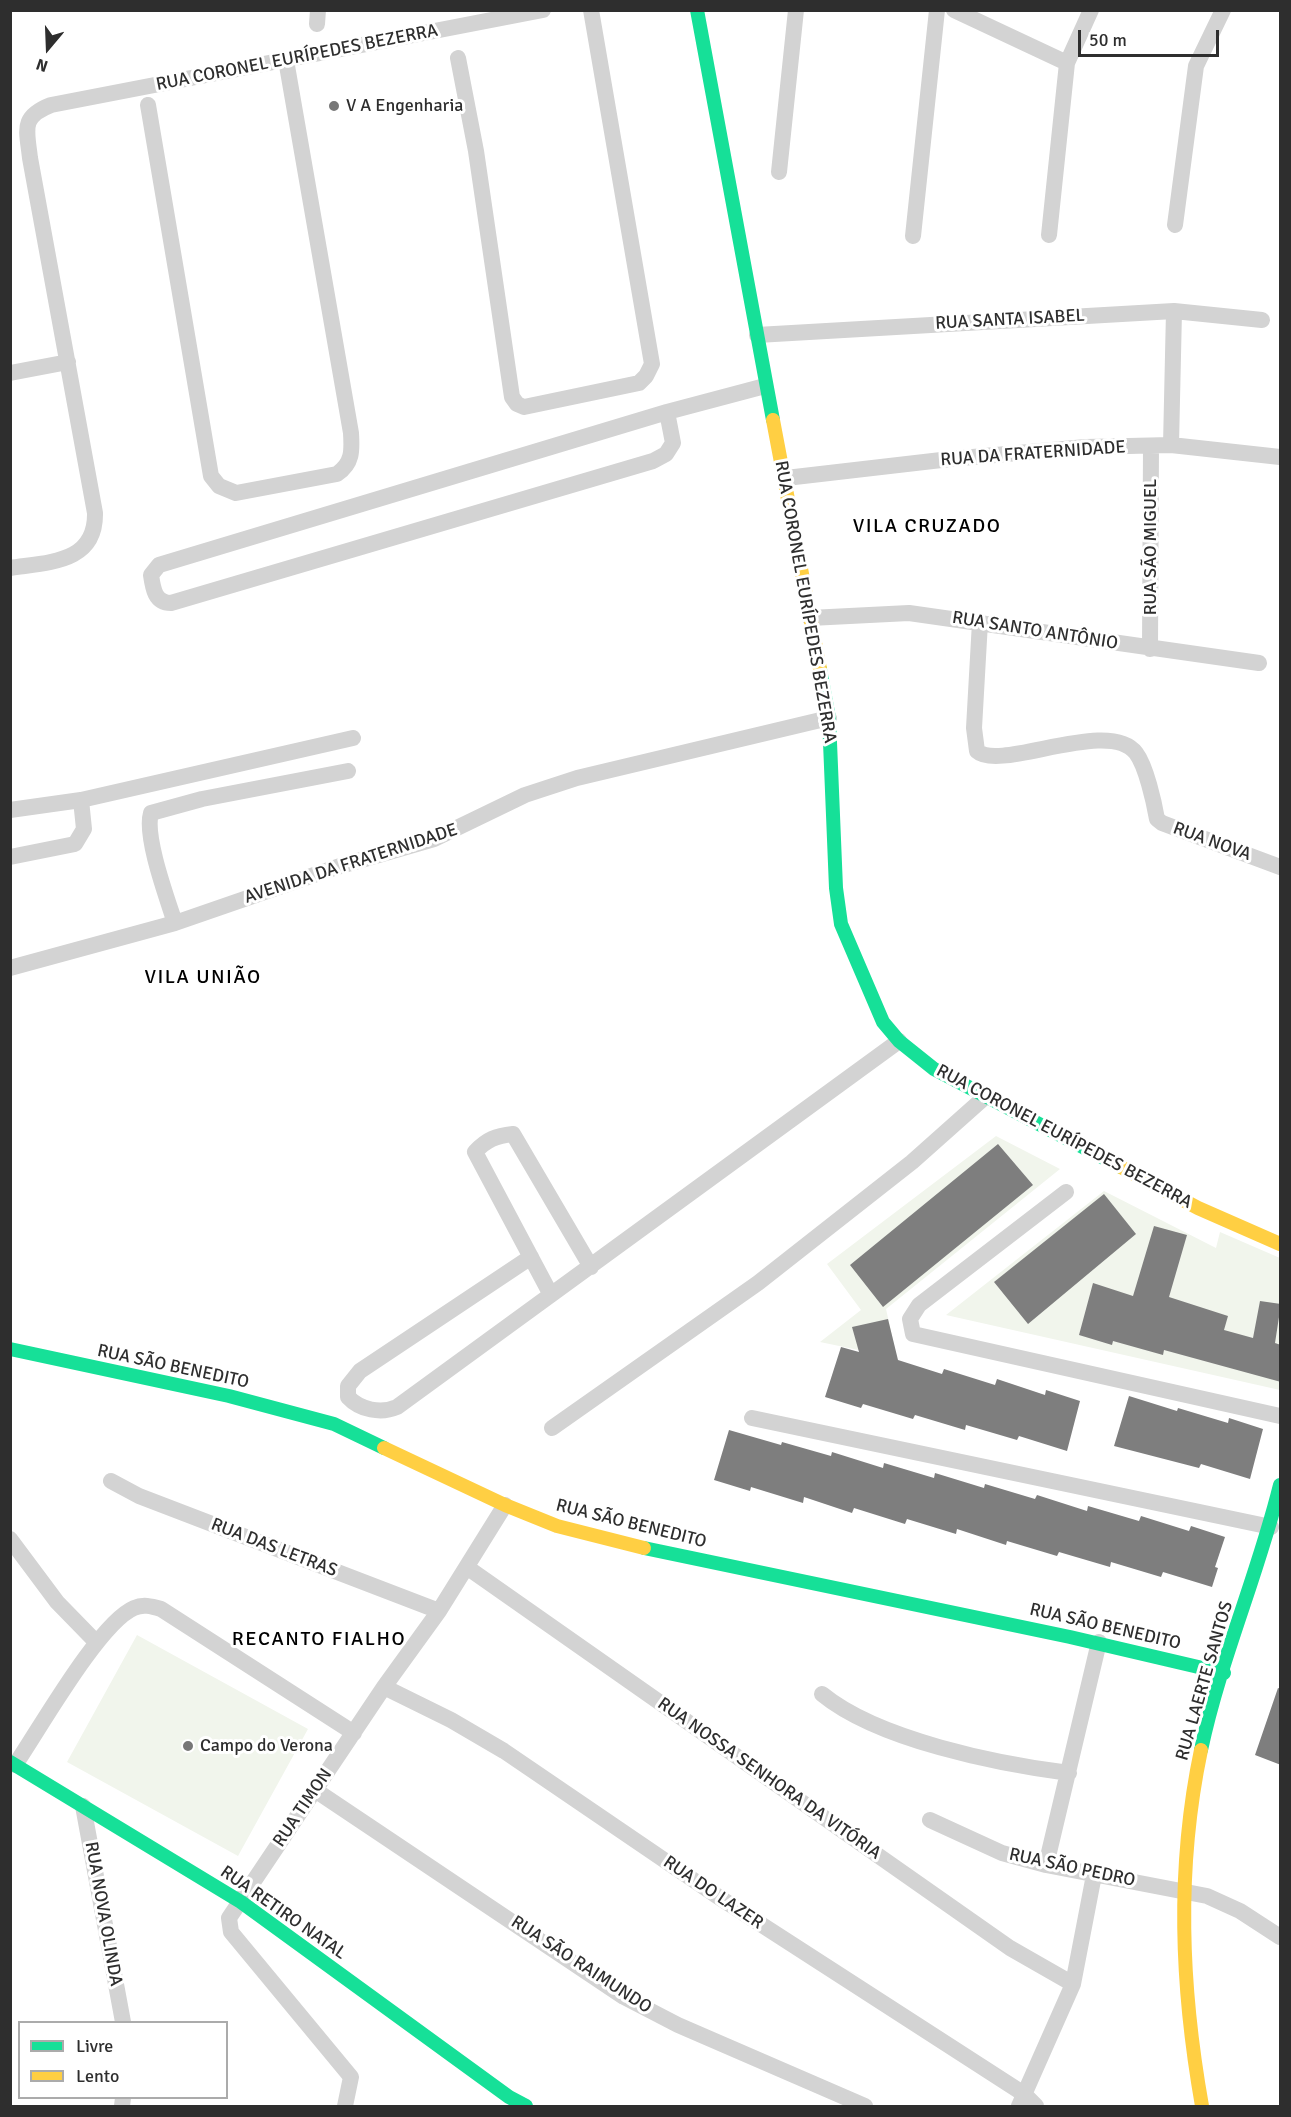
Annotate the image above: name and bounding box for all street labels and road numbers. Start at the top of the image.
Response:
street label: RUA CORONEL EURÍPEDES BEZERRA [154,20,440,96]
street label: RUA SANTA ISABEL [935,305,1085,335]
street label: RUA DA FRATERNIDADE [940,437,1126,471]
street label: RUA CORONEL EURÍPEDES BEZERRA [770,459,840,745]
street label: RUA SÃO MIGUEL [1140,479,1162,615]
street label: RUA SANTO ANTÔNIO [951,607,1119,655]
street label: RUA NOVA [1170,818,1254,866]
street label: AVENIDA DA FRATERNIDADE [242,819,460,909]
street label: RUA CORONEL EURÍPEDES BEZERRA [933,1060,1195,1214]
street label: RUA SÃO BENEDITO [95,1340,251,1394]
street label: RUA SÃO BENEDITO [553,1495,709,1553]
street label: RUA DAS LETRAS [208,1514,340,1582]
street label: RUA SÃO BENEDITO [1027,1599,1183,1655]
street label: RUA LAERTE SANTOS [1172,1599,1238,1763]
street label: RUA NOSSA SENHORA DA VITÓRIA [653,1693,885,1865]
street label: RUA TIMON [269,1765,337,1851]
street label: RUA NOVA OLINDA [80,1840,126,1988]
street label: RUA SÃO PEDRO [1007,1844,1137,1892]
street label: RUA DO LAZER [659,1852,767,1934]
street label: RUA RETIRO NATAL [216,1861,350,1965]
street label: RUA SÃO RAIMUNDO [507,1912,655,2018]

